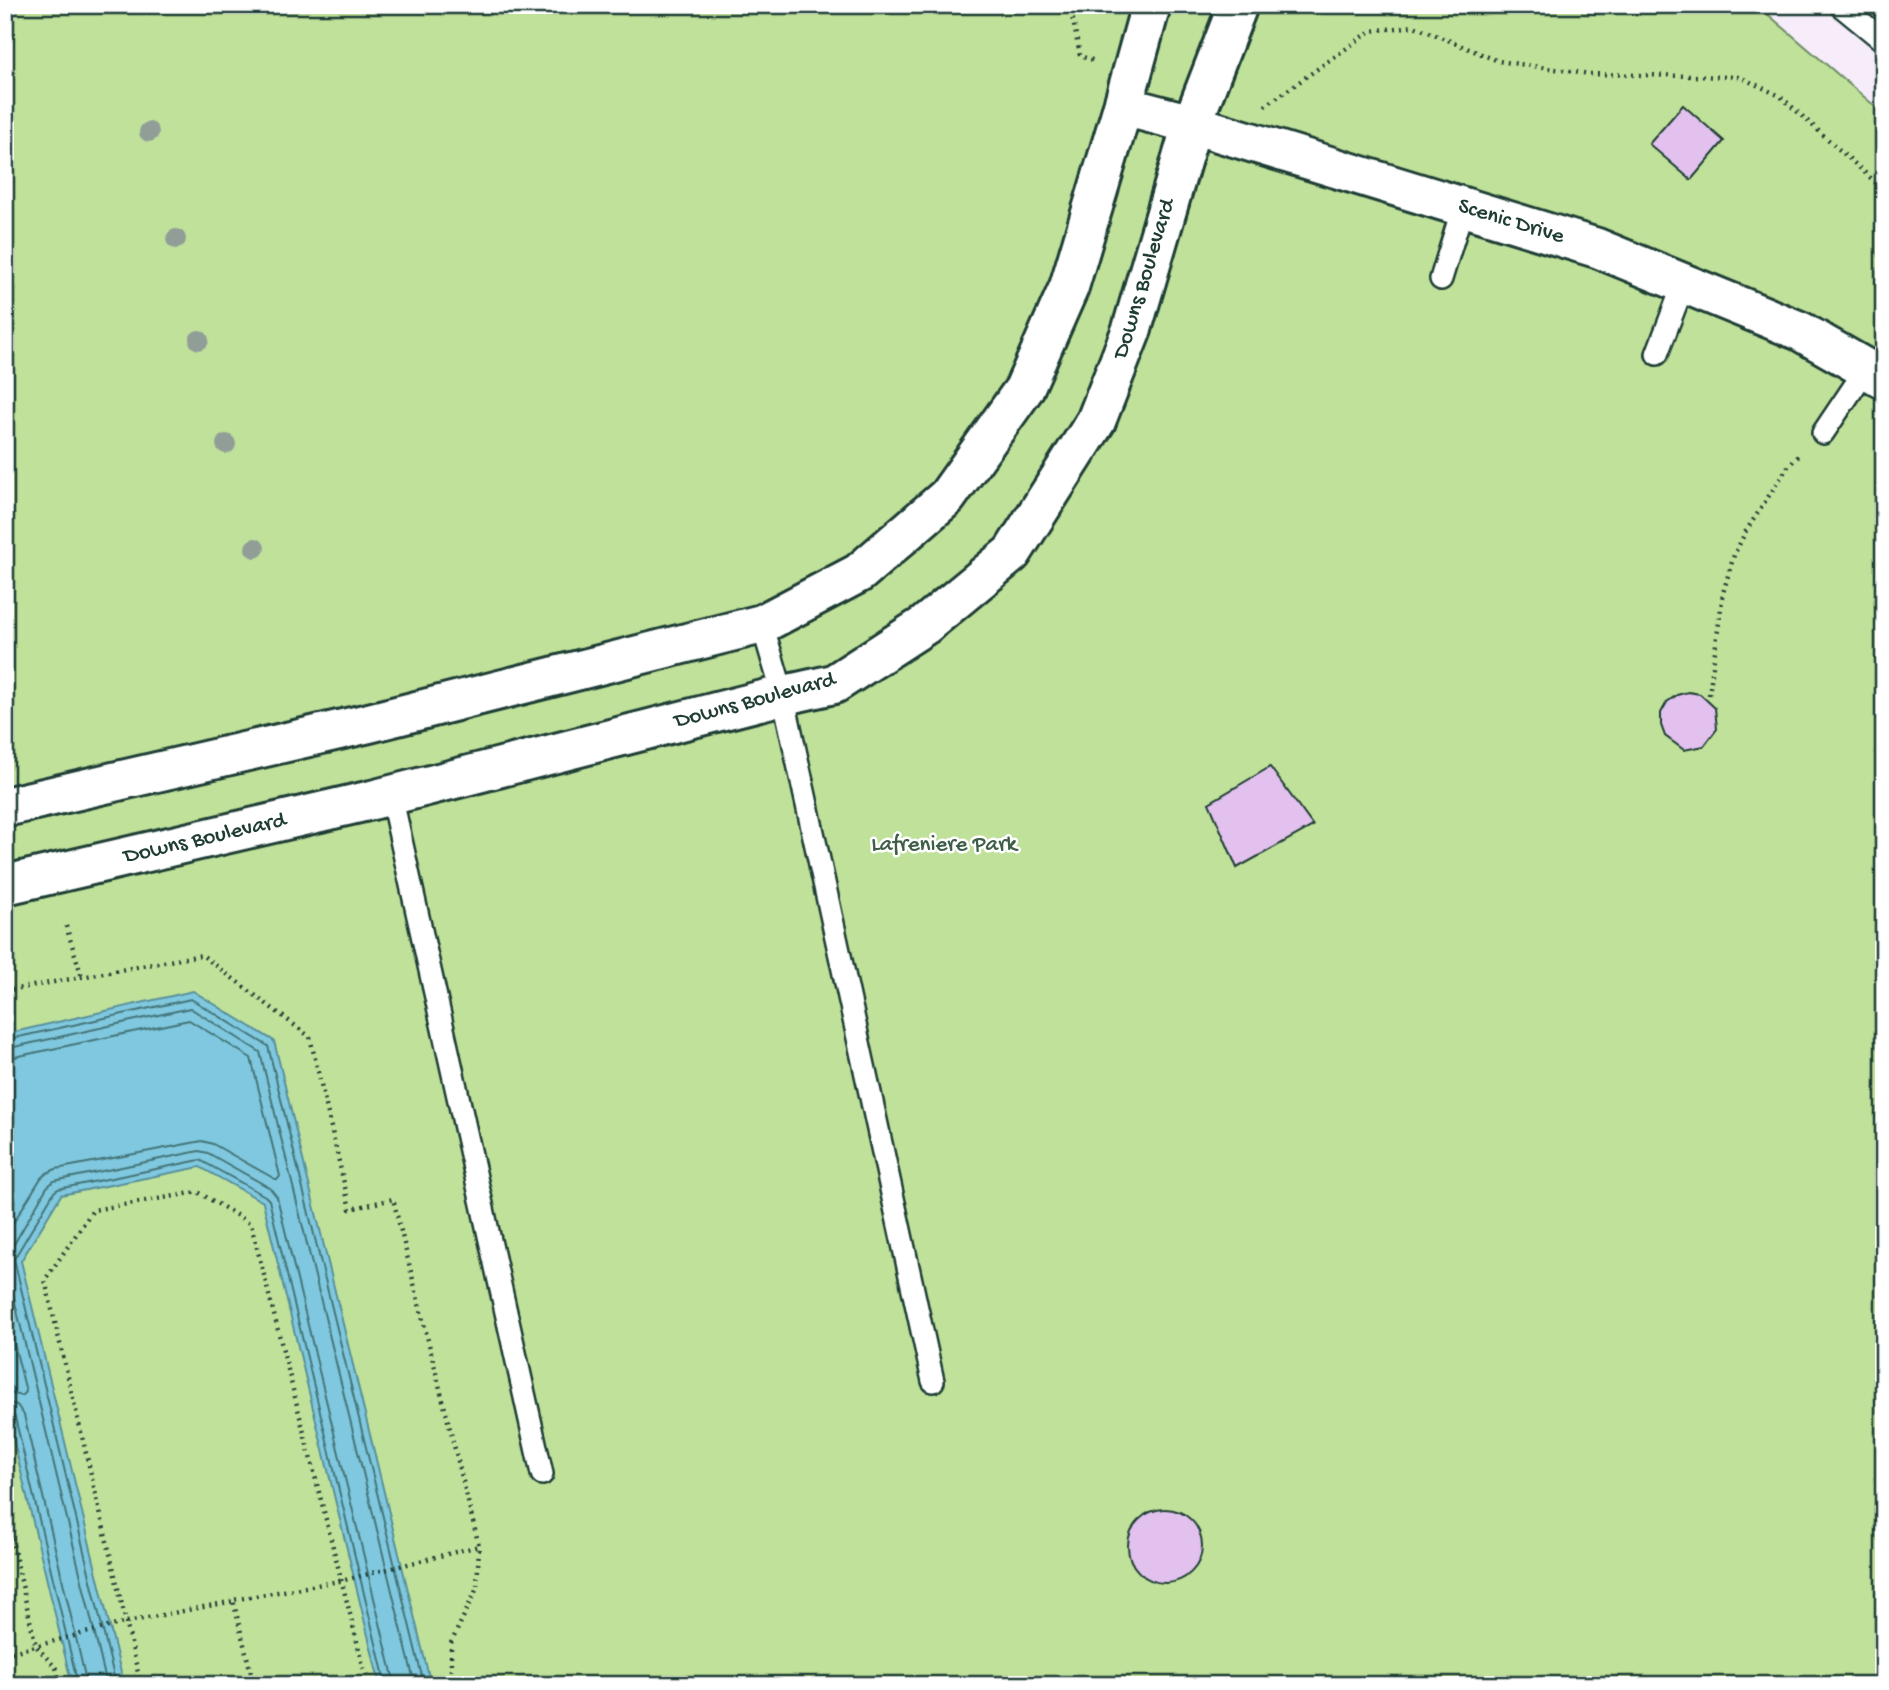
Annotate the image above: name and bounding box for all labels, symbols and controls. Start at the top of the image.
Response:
street label: Scenic Drive [1455,193,1568,251]
street label: Downs Boulevard [1107,194,1183,364]
street label: Downs Boulevard [670,666,840,736]
street label: Downs Boulevard [119,807,290,871]
park label: Lafreniere Park [871,832,1019,859]

